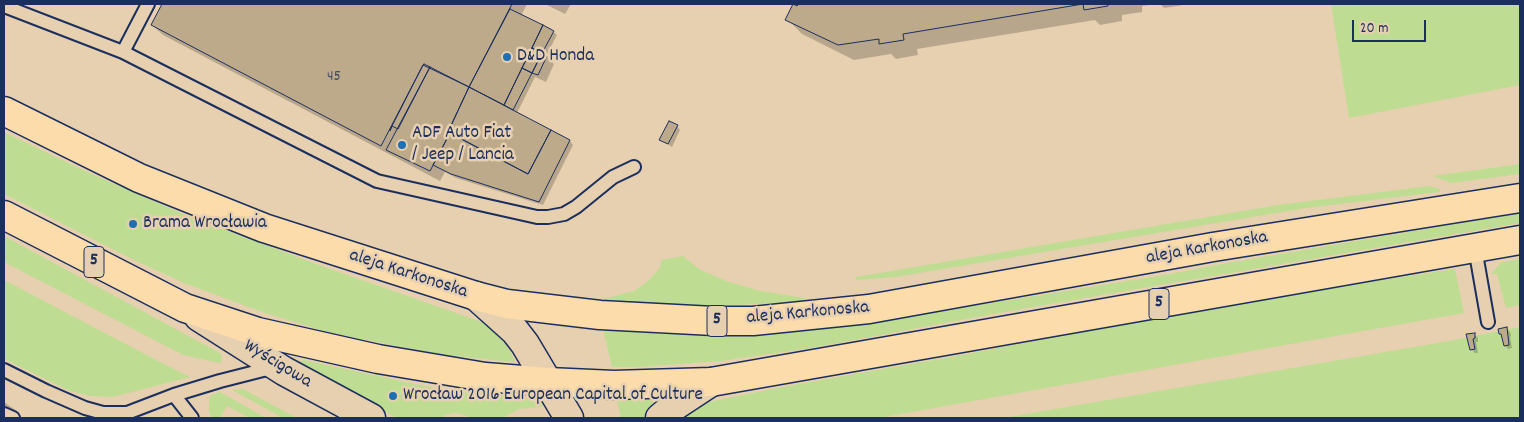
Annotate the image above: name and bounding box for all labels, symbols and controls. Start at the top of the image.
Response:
scale bar [1354,10,1428,42]
text: 20 m [1360,18,1388,40]
place label: D&D Honda [517,46,594,68]
marker: D&D Honda [501,51,513,63]
house number: 45 [327,68,341,88]
place label: ADF Auto Fiat / Jeep / Lancia [412,123,514,167]
marker: ADF Auto Fiat / Jeep / Lancia [396,139,408,151]
place label: Brama Wrocławia [143,213,267,235]
marker: Brama Wrocławia [127,218,139,230]
street label: aleja Karkonoska [1144,227,1270,271]
street label: aleja Karkonoska [346,245,470,305]
road number: 5 [84,246,104,278]
road number: 5 [1149,288,1169,320]
street label: aleja Karkonoska [746,297,870,331]
road number: 5 [707,306,727,336]
street label: Wyścigowa [239,336,315,394]
place label: Wrocław 2016 European Capital of Culture [403,385,703,407]
marker: Wrocław 2016 European Capital of Culture [387,390,399,402]

